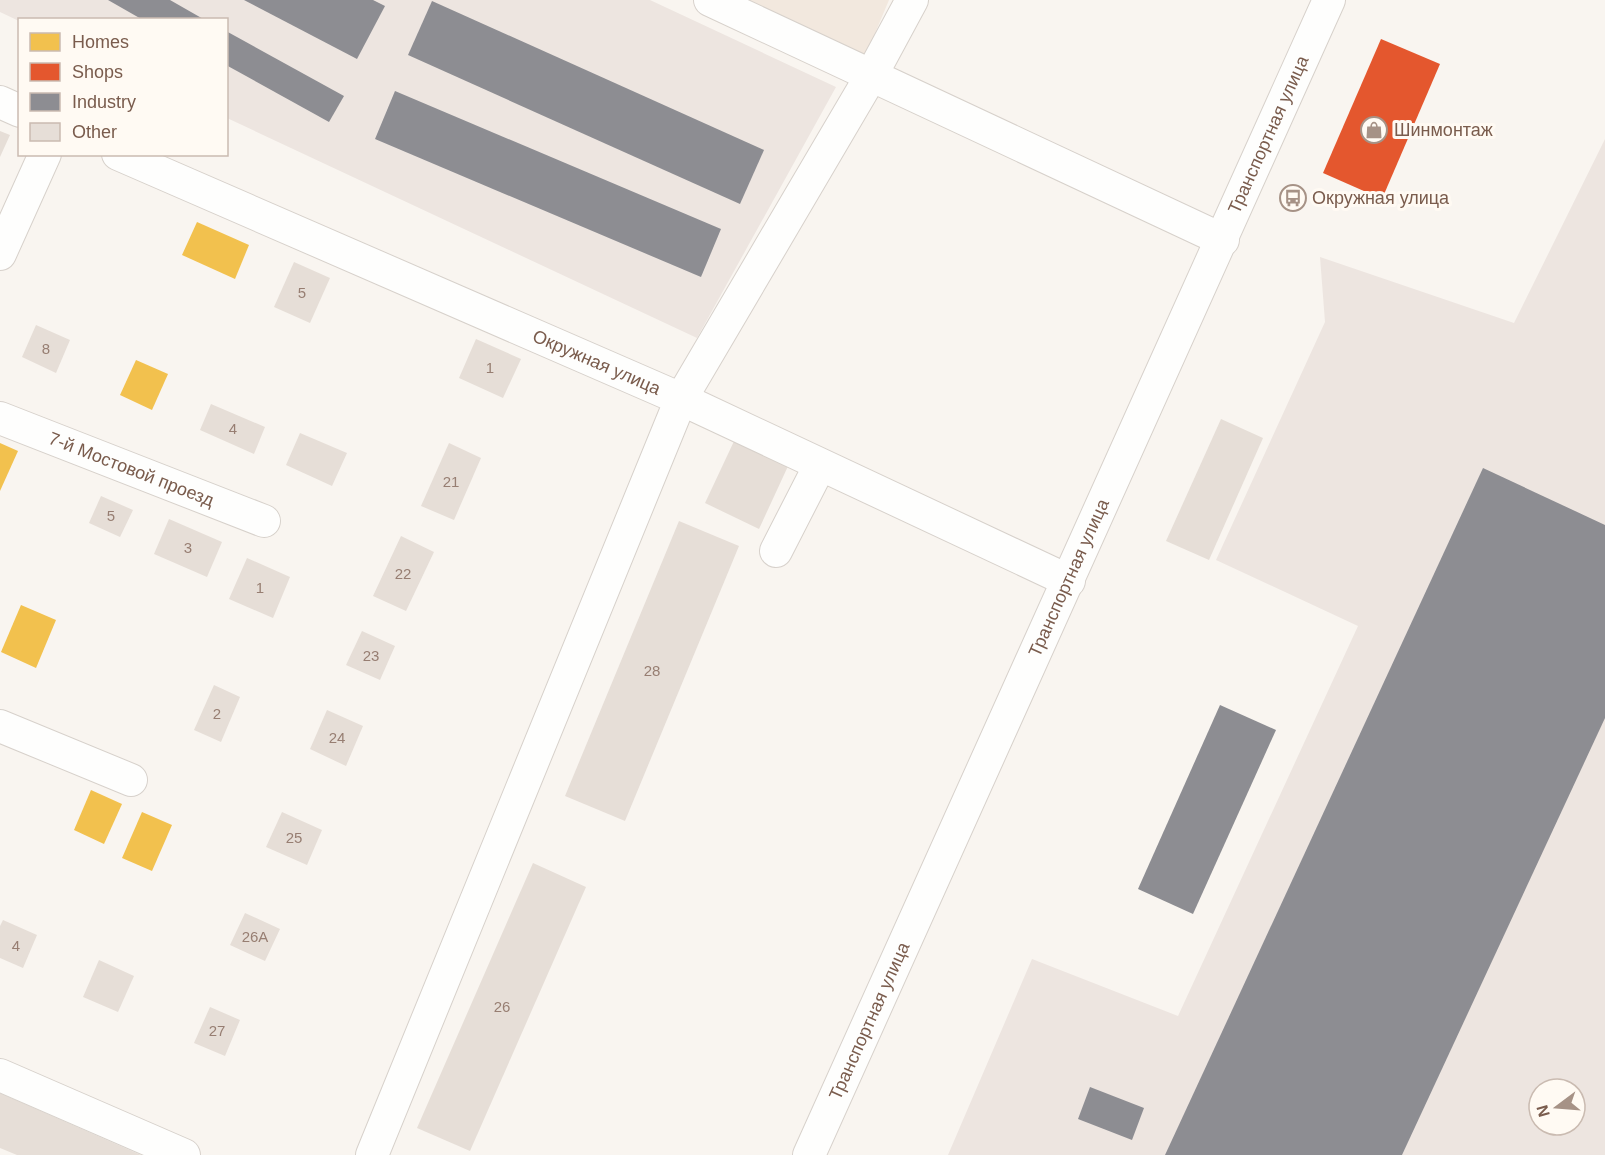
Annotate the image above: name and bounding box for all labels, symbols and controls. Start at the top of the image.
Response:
legend [18,18,228,156]
text: Homes [72,32,129,52]
street label: Транспортная улица [1224,52,1313,217]
text: Shops [72,62,123,82]
text: Industry [72,92,136,112]
shop icon: Шинмонтаж [1359,115,1389,145]
place label: Шинмонтаж [1394,120,1493,140]
text: Other [72,122,117,142]
bus stop icon: Окружная улица [1278,183,1308,213]
place label: Окружная улица [1312,188,1450,208]
house number: 5 [298,284,306,301]
street label: Окружная улица [530,326,664,399]
house number: 8 [42,340,50,357]
house number: 1 [486,359,494,376]
house number: 4 [229,420,237,437]
street label: 7-й Мостовой проезд [46,428,217,511]
house number: 21 [443,473,459,490]
street label: Транспортная улица [1025,495,1113,660]
house number: 5 [107,507,115,524]
house number: 3 [184,539,192,556]
house number: 22 [395,565,411,582]
house number: 1 [256,579,264,596]
house number: 23 [363,647,379,664]
house number: 28 [644,662,660,679]
house number: 2 [213,705,221,722]
house number: 24 [329,729,345,746]
house number: 25 [286,829,302,846]
house number: 26А [242,928,268,945]
house number: 4 [12,937,20,954]
street label: Транспортная улица [825,938,914,1103]
house number: 26 [494,998,510,1015]
house number: 27 [209,1022,225,1039]
north arrow [1527,1077,1587,1137]
text: N [1533,1103,1553,1119]

